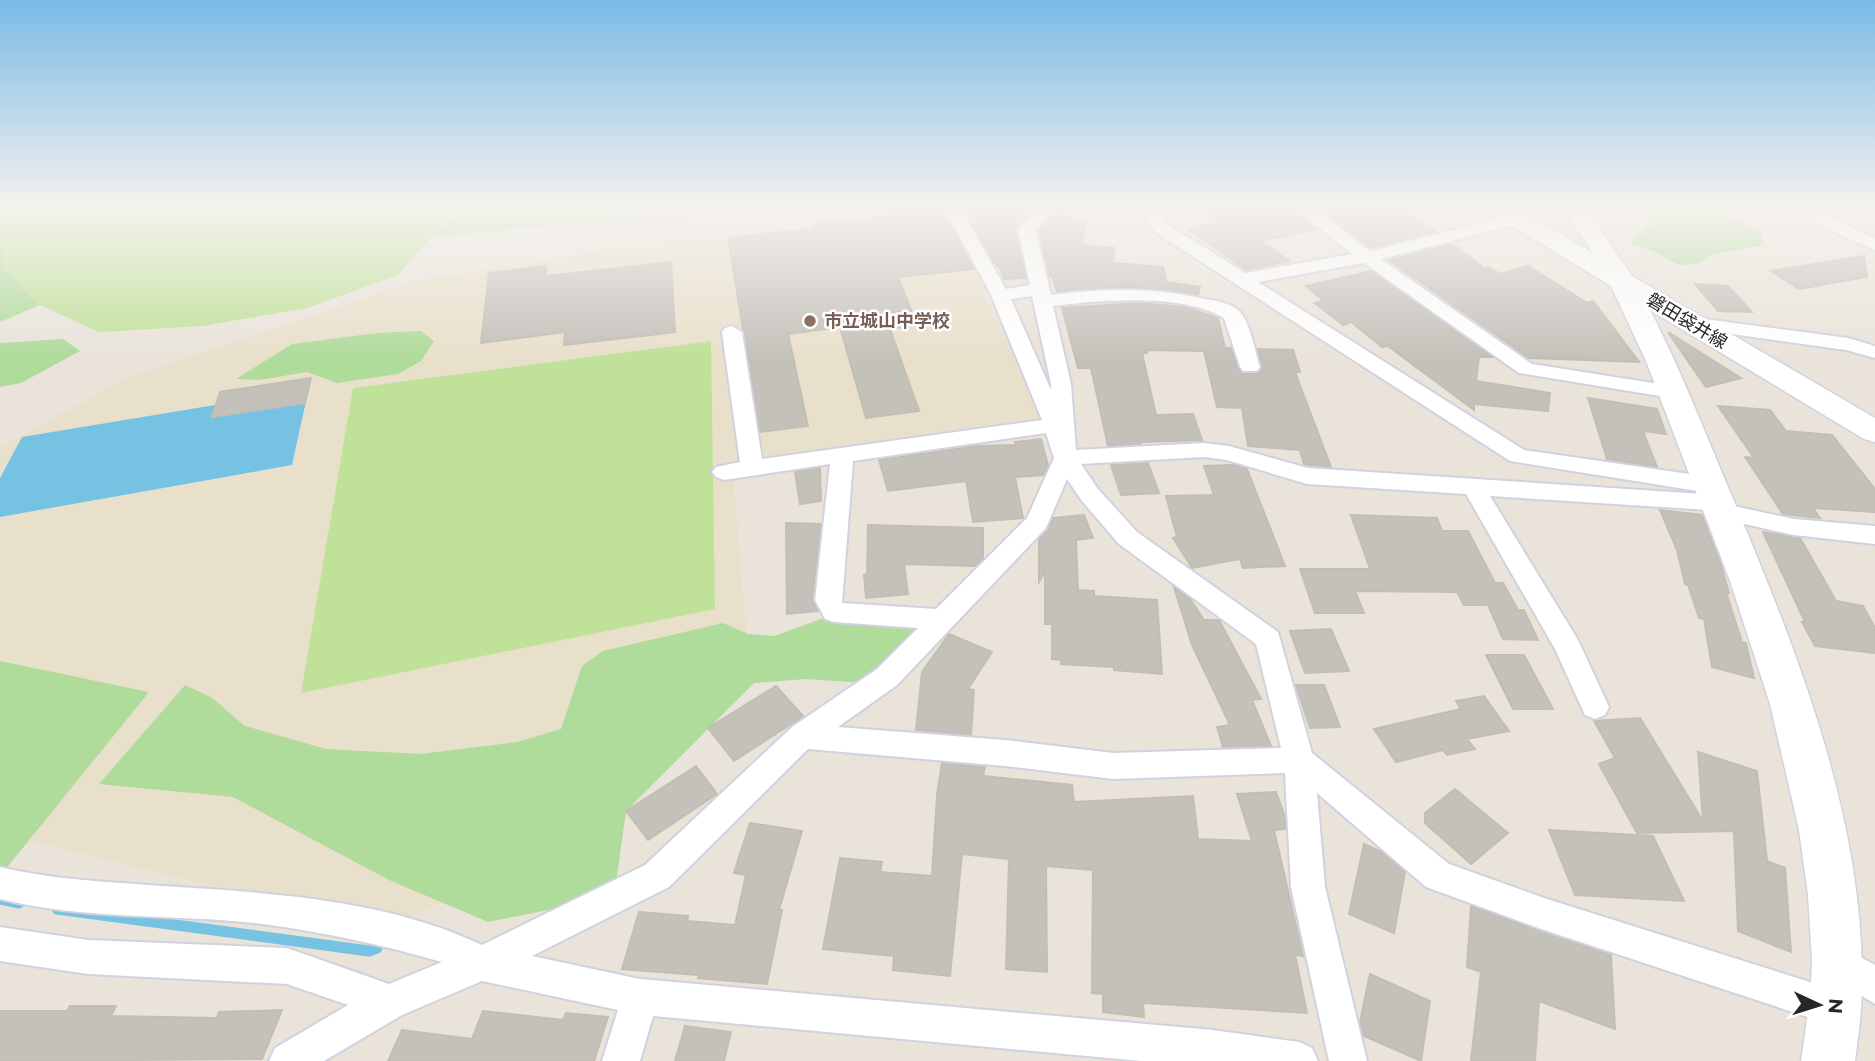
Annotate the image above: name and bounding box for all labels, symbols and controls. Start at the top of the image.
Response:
street label: 磐田袋井線 [1643,288,1731,354]
place label: 市立城山中学校 [824,310,950,332]
marker: 市立城山中学校 [802,313,818,329]
north arrow [1784,970,1854,1040]
text: N [1823,998,1847,1015]

